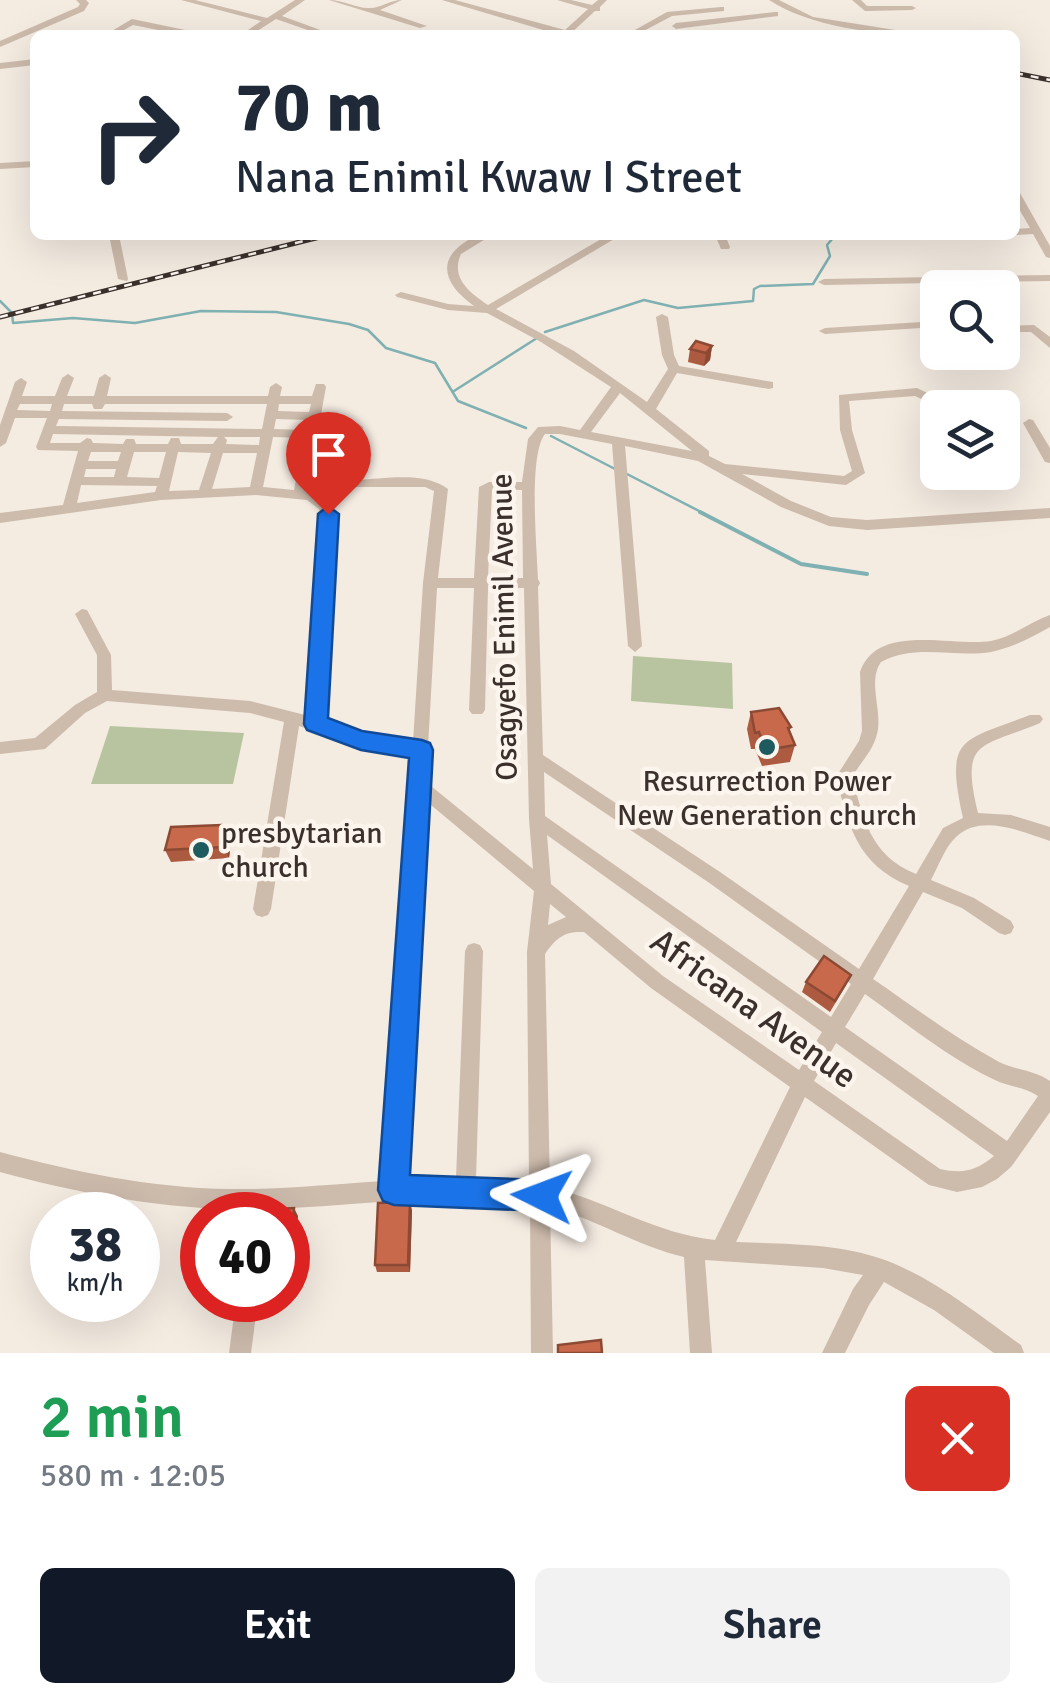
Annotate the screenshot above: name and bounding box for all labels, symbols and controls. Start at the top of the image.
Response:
text: 70 m [235,64,383,150]
icon: right [70,70,200,200]
text: Nana Enimil Kwaw I Street [235,150,742,205]
map controls [920,270,1020,490]
button: search [920,270,1020,370]
button: layers [920,390,1020,490]
pin [286,412,371,515]
icon: arrive [301,427,356,482]
street label: Osagyefo Enimil Avenue [483,473,526,781]
marker: Resurrection Power New Generation church [756,736,778,758]
place label: Resurrection Power New Generation church [617,763,917,834]
place label: presbytarian church [221,815,383,886]
marker: presbytarian church [190,839,212,861]
street label: Africana Avenue [642,919,865,1098]
position arrow [490,1144,594,1248]
speed limit sign: 40 [180,1192,310,1322]
text: 38 [68,1214,122,1276]
text: km/h [67,1267,123,1298]
text: 2 min [40,1381,184,1455]
button: close [905,1386,1010,1491]
text: 580 m · 12:05 [40,1456,226,1495]
button: Exit [40,1568,515,1683]
button: Share [535,1568,1010,1683]

